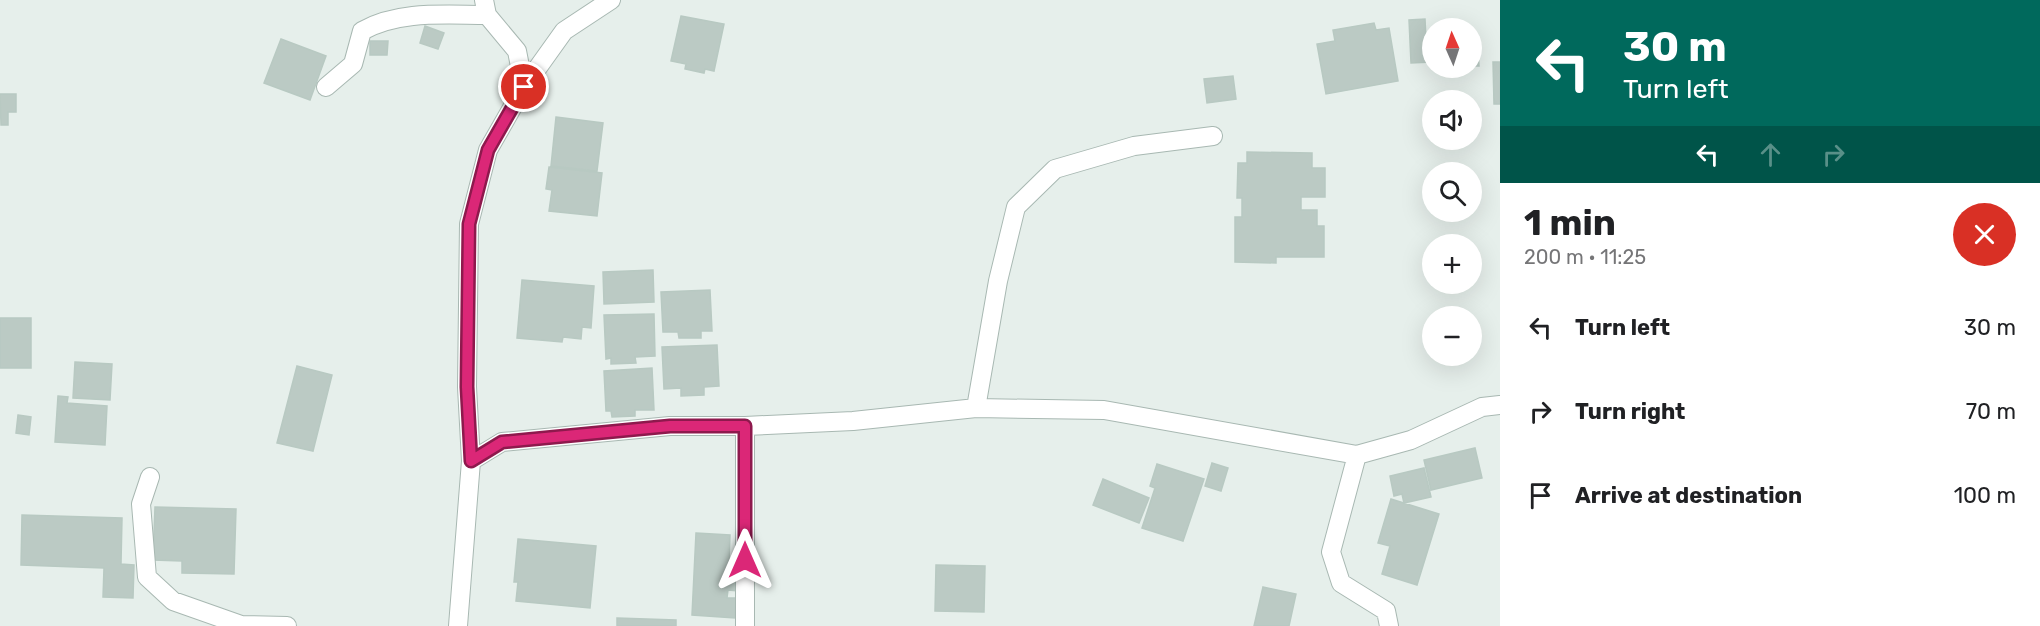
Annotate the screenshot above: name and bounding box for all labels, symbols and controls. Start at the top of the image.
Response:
north arrow [1422,18,1482,78]
map controls [1422,18,1482,366]
text: 30 m [1623,22,1727,72]
icon: left [1524,24,1602,102]
pin [498,61,549,112]
icon: arrive [507,70,540,103]
text: Turn left [1623,73,1728,105]
button: sound [1422,90,1482,150]
icon: left [1691,138,1724,171]
icon: ahead [1754,138,1787,171]
icon: right [1817,138,1850,171]
button: search [1422,162,1482,222]
text: 1 min [1524,201,1616,244]
button: close [1953,203,2016,266]
button: + [1422,234,1482,294]
text: 200 m · 11:25 [1524,245,1646,269]
button: − [1422,306,1482,366]
icon: left [1524,311,1557,344]
text: Turn left [1575,314,1670,341]
text: 30 m [1964,314,2016,341]
icon: right [1524,395,1557,428]
text: Turn right [1575,398,1685,425]
text: 70 m [1966,398,2016,425]
icon: arrive [1524,479,1557,512]
text: Arrive at destination [1575,482,1802,509]
text: 100 m [1954,482,2016,509]
position arrow [713,528,777,592]

